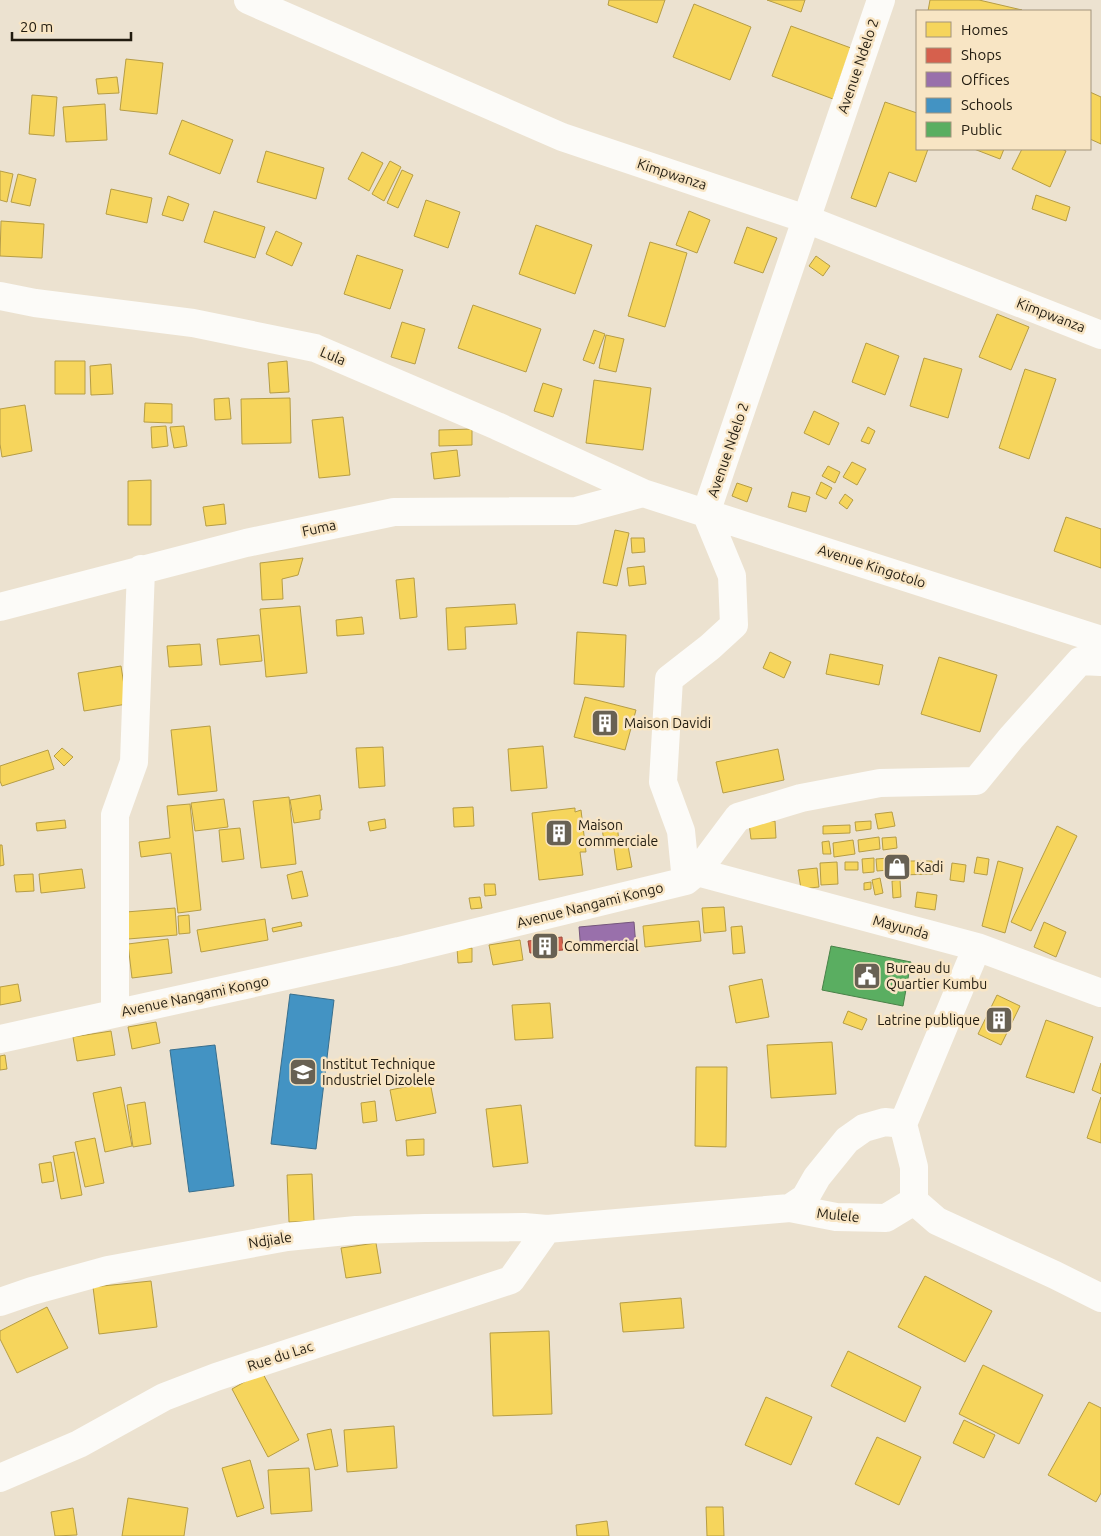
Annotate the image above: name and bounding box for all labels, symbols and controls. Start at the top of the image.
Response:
scale bar [12,10,131,42]
legend [916,10,1091,150]
street label: Avenue Ndelo 2 [834,16,882,116]
text: 20 m [20,18,53,35]
text: Homes [961,21,1008,38]
text: Shops [961,46,1002,63]
text: Offices [961,71,1009,88]
text: Schools [961,96,1012,113]
text: Public [961,121,1002,138]
street label: Kimpwanza [635,155,709,193]
street label: Kimpwanza [1014,295,1088,335]
street label: Lula [318,344,348,368]
street label: Avenue Ndelo 2 [704,400,752,500]
street label: Fuma [300,517,338,539]
street label: Avenue Kingotolo [816,541,928,591]
building icon: Maison Davidi [590,708,620,738]
place label: Maison Davidi [624,715,711,731]
place label: Maison commerciale [578,817,658,849]
building icon: Maison commerciale [544,818,574,848]
shop icon: Kadi [882,852,912,882]
place label: Kadi [916,859,943,875]
street label: Avenue Nangami Kongo [515,879,665,931]
street label: Mayunda [871,912,931,942]
building icon: Commercial [530,931,560,961]
place label: Commercial [564,938,639,954]
place label: Bureau du Quartier Kumbu [886,960,987,992]
public building icon: Bureau du Quartier Kumbu [852,961,882,991]
street label: Avenue Nangami Kongo [120,973,270,1019]
building icon: Latrine publique [984,1005,1014,1035]
place label: Latrine publique [877,1012,980,1028]
place label: Institut Technique Industriel Dizolele [322,1056,435,1088]
school or university icon: Institut Technique Industriel Dizolele [288,1057,318,1087]
street label: Mulele [816,1205,860,1225]
street label: Ndjiale [247,1229,293,1251]
street label: Rue du Lac [245,1338,315,1374]

